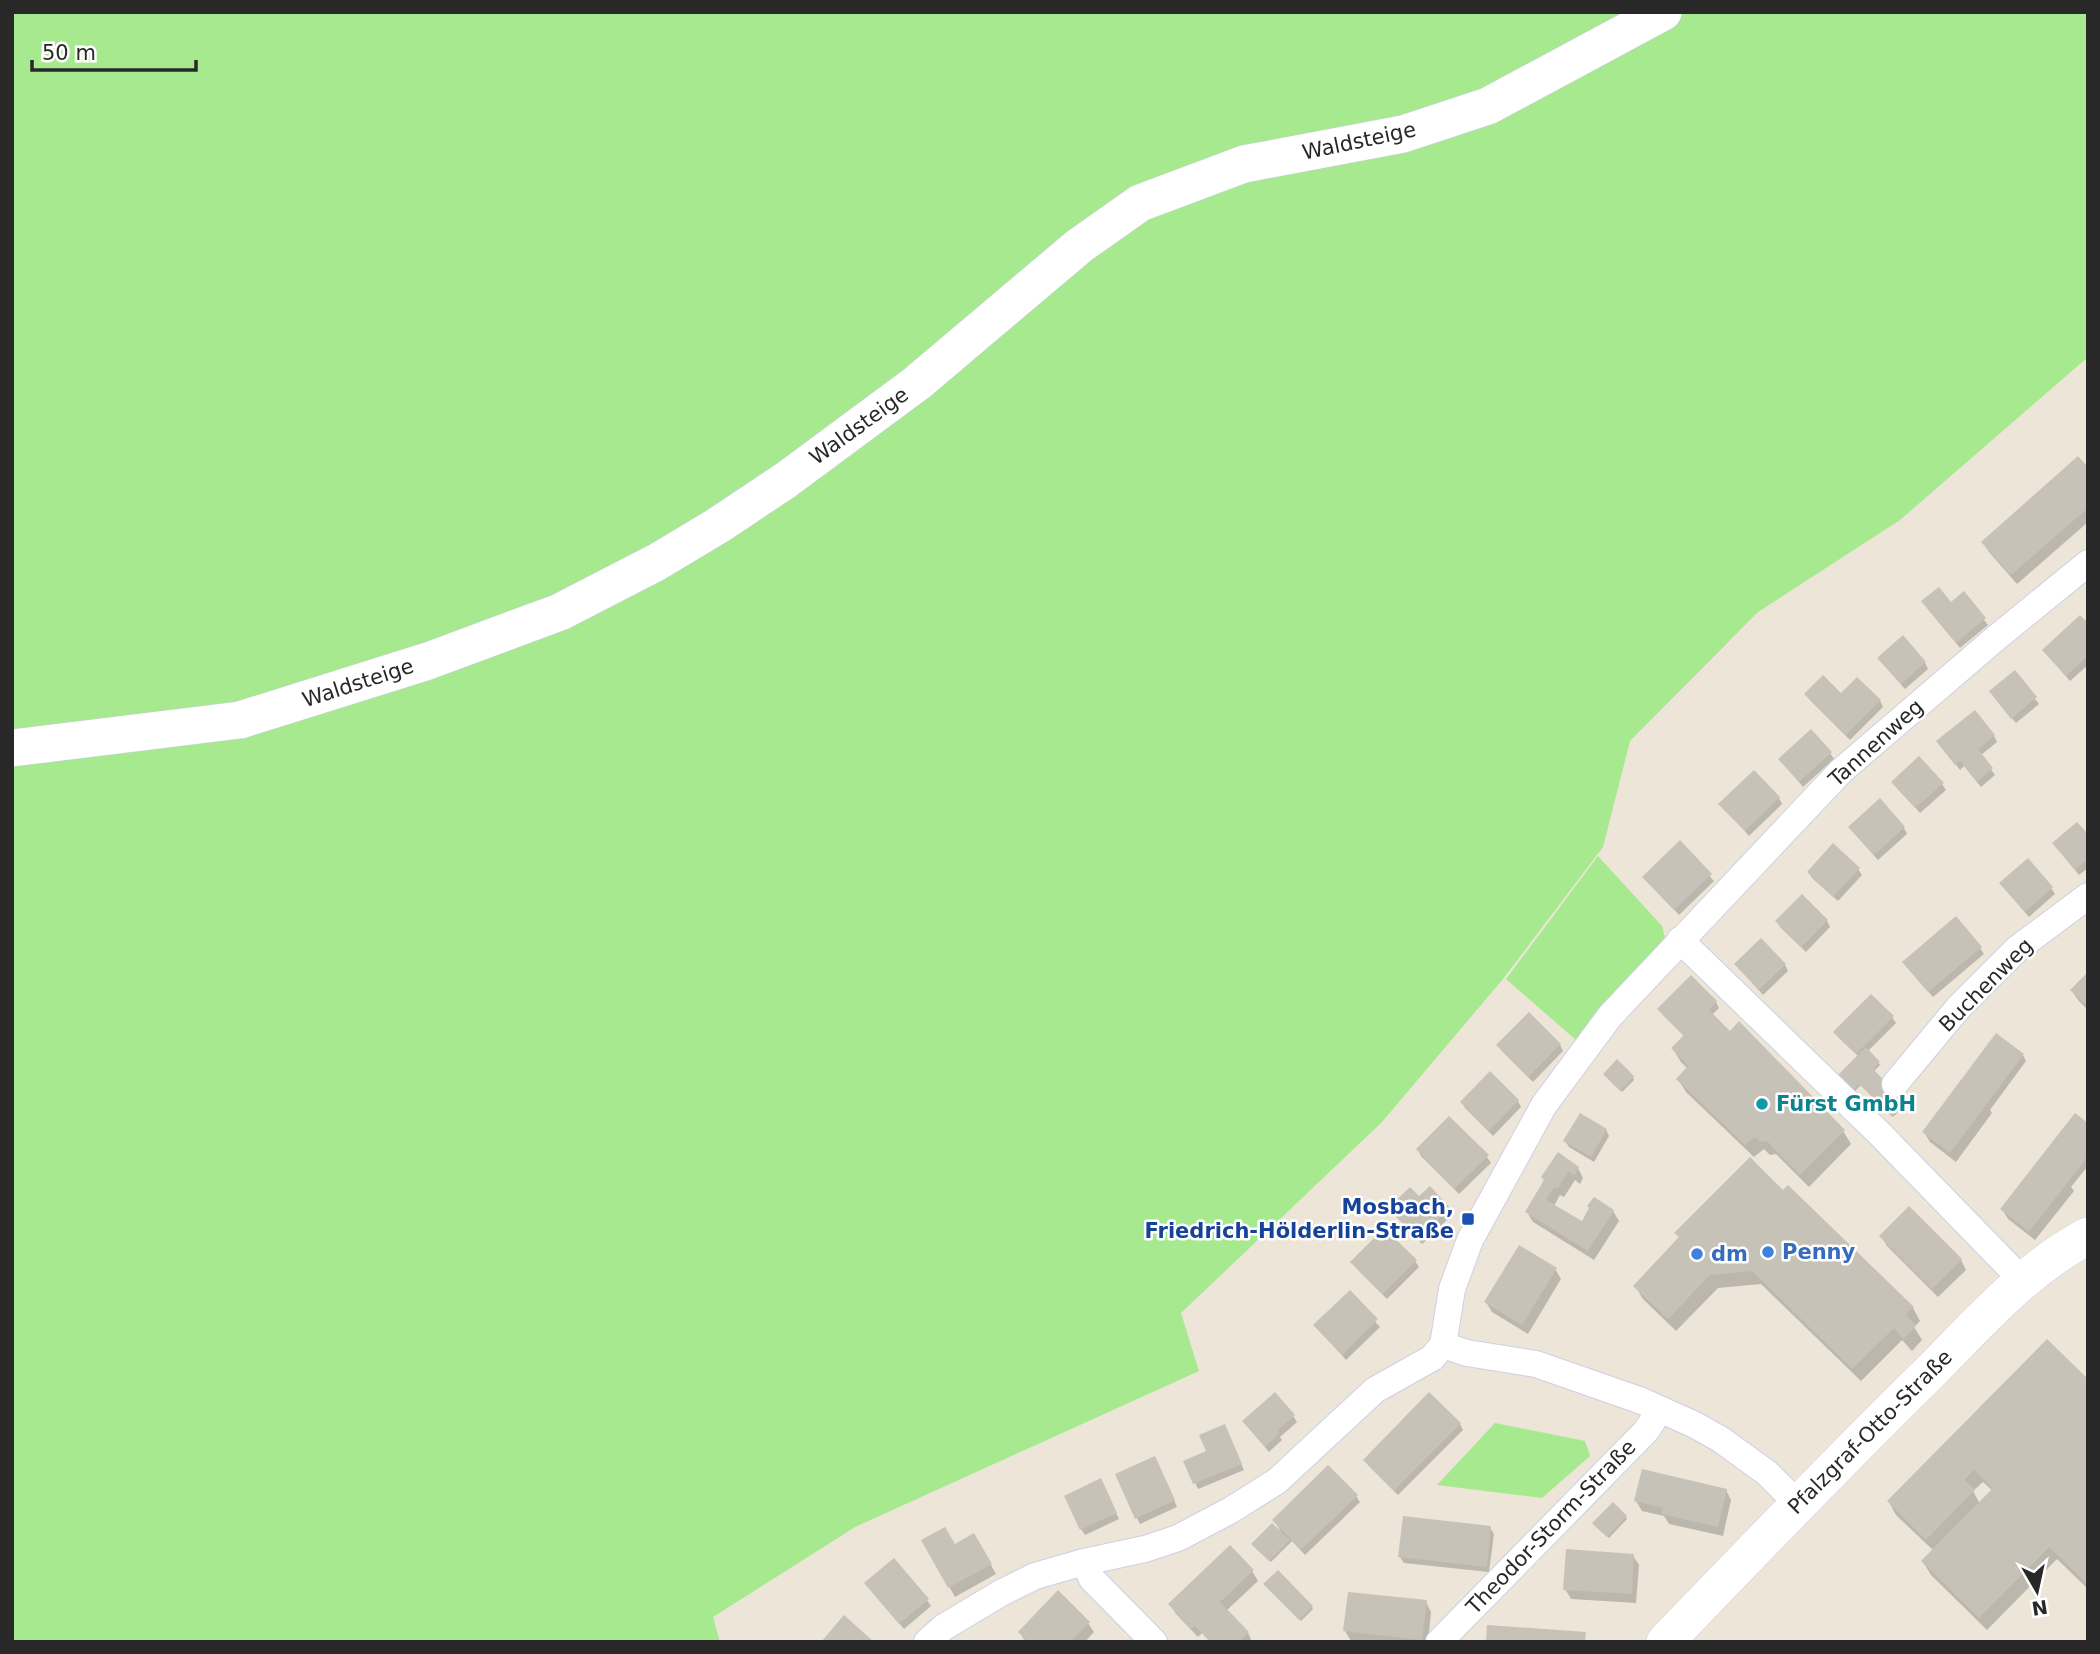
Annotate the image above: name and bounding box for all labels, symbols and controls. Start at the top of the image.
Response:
scale bar [32,28,196,72]
text: 50 m [42,41,96,65]
street label: Waldsteige [1300,117,1418,165]
street label: Waldsteige [805,382,913,470]
street label: Waldsteige [299,654,417,712]
street label: Tannenweg [1823,694,1928,792]
street label: Buchenweg [1934,933,2038,1037]
place label: Fürst GmbH [1776,1092,1916,1116]
marker: Fürst GmbH [1754,1096,1770,1112]
place label: Mosbach, Friedrich-Hölderlin-Straße [1145,1195,1454,1243]
marker: Mosbach, Friedrich-Hölderlin-Straße [1460,1211,1476,1227]
place label: Penny [1782,1240,1856,1264]
place label: dm [1711,1242,1748,1266]
marker: Penny [1760,1244,1776,1260]
marker: dm [1689,1246,1705,1262]
street label: Pfalzgraf-Otto-Straße [1783,1345,1957,1519]
street label: Theodor-Storm-Straße [1461,1435,1641,1620]
north arrow [2002,1556,2072,1626]
text: N [2030,1596,2049,1620]

